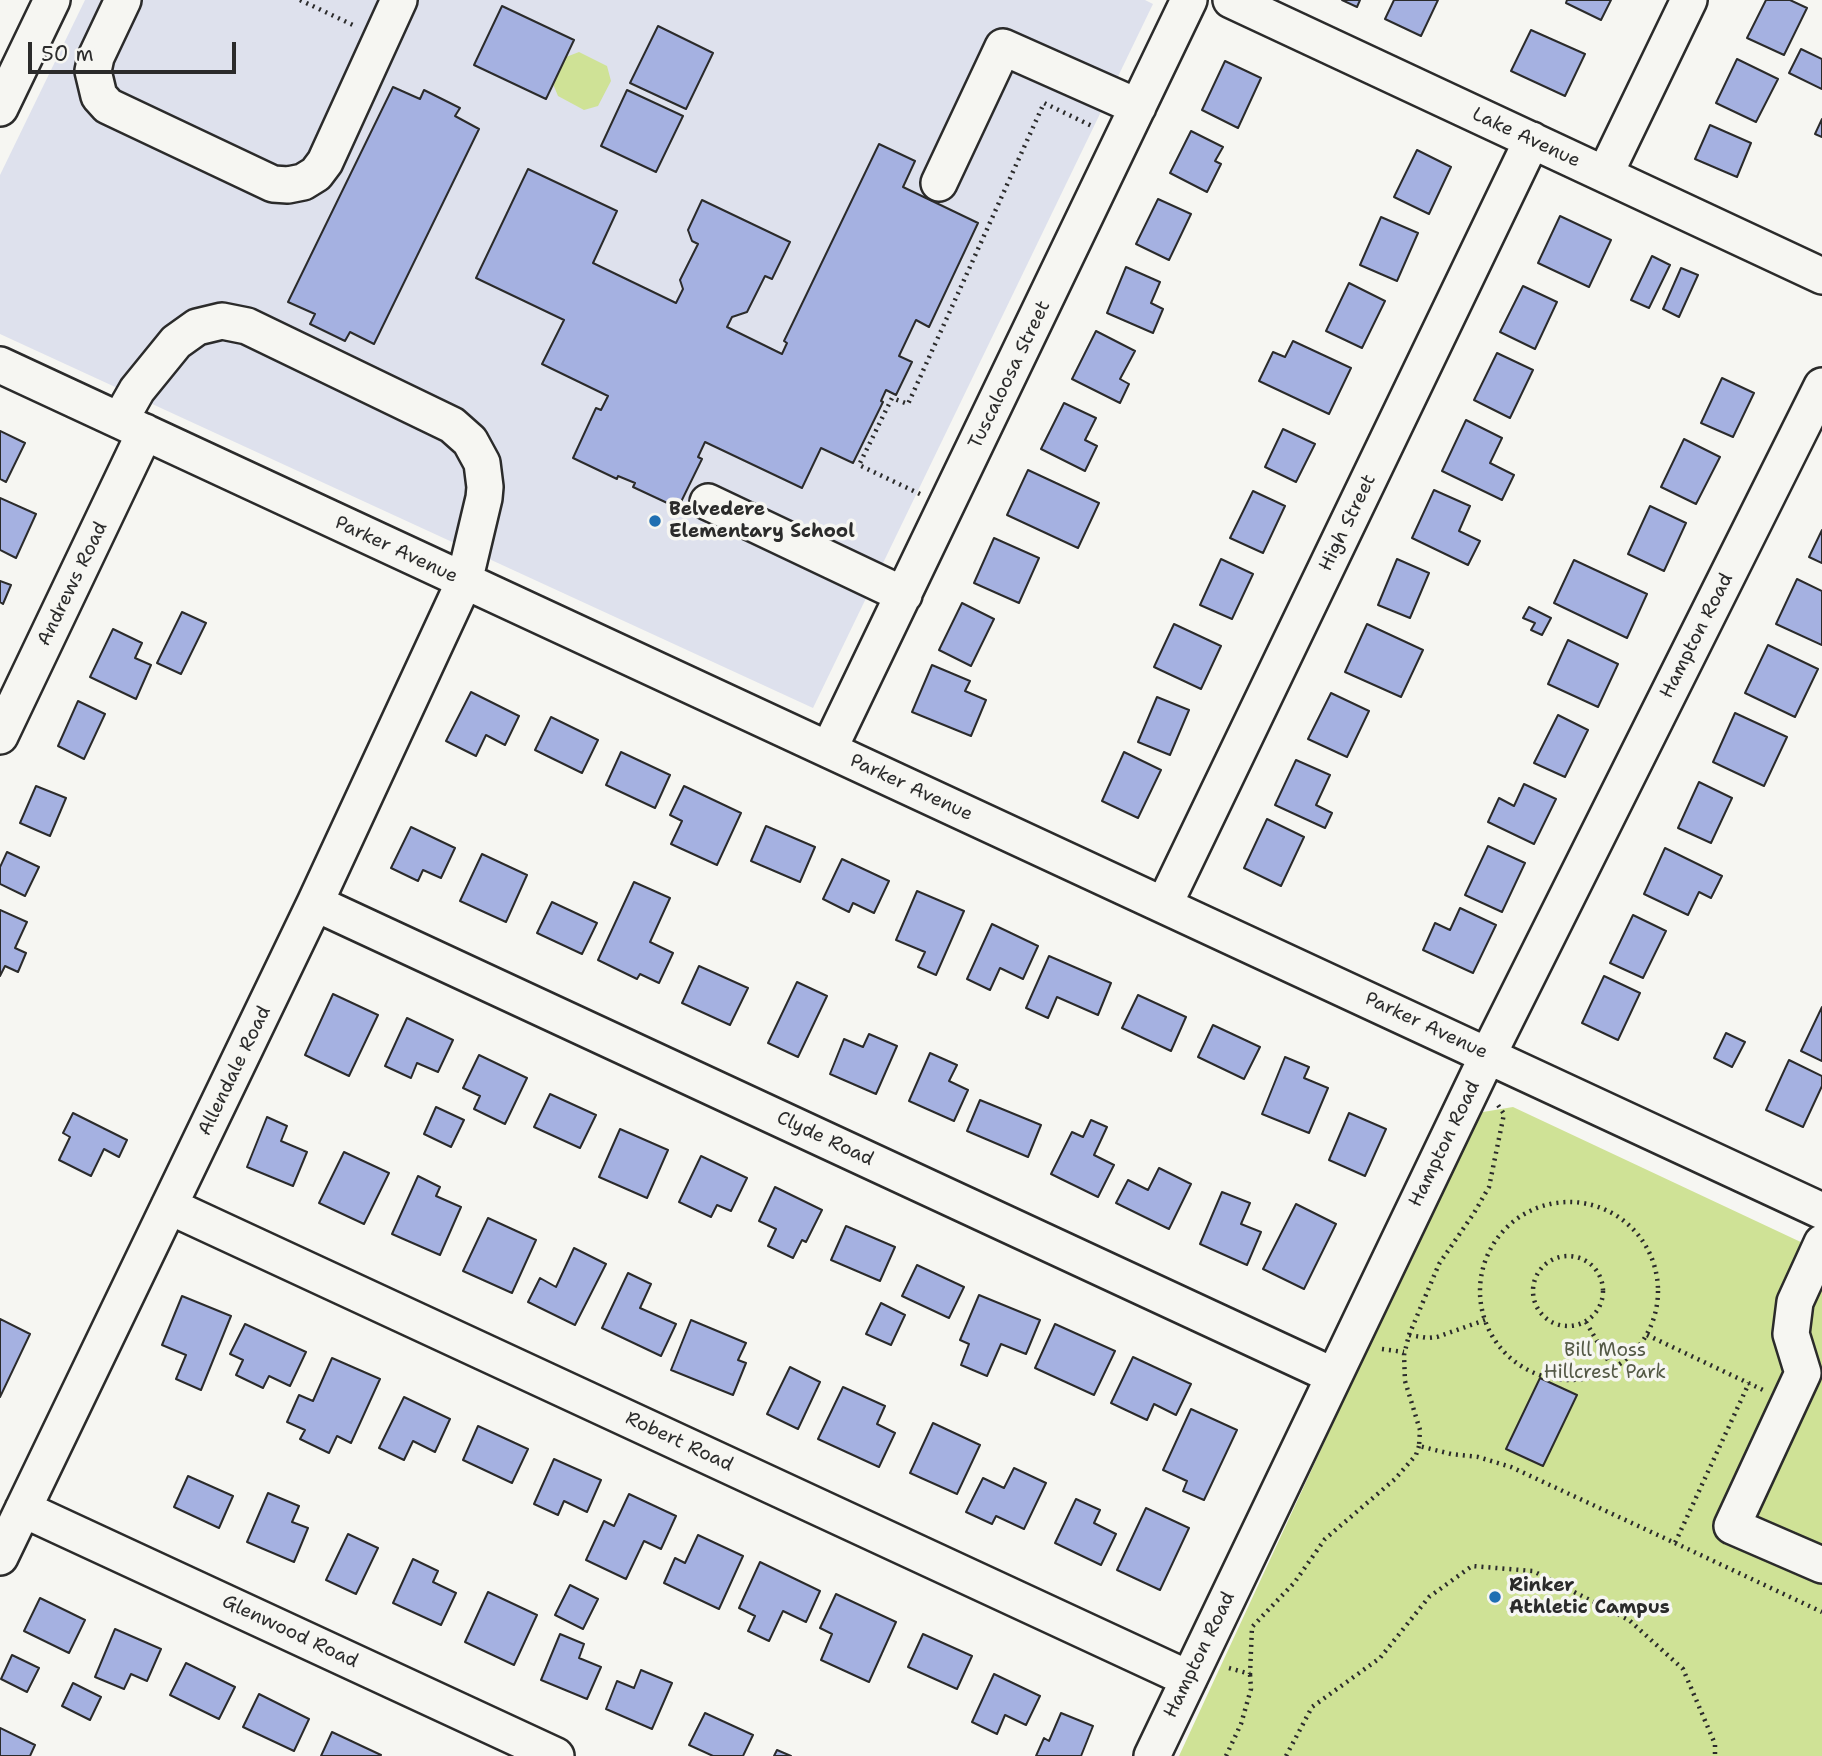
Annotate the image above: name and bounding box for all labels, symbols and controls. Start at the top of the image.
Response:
scale bar [32,28,240,72]
text: 50 m [41,40,94,68]
street label: Lake Avenue [1468,103,1584,173]
street label: Tuscaloosa Street [964,297,1056,453]
street label: High Street [1315,471,1381,575]
place label: Belvedere Elementary School [669,499,855,543]
street label: Parker Avenue [331,512,461,588]
marker: Belvedere Elementary School [647,513,663,529]
street label: Andrews Road [33,518,113,650]
street label: Hampton Road [1656,570,1738,702]
street label: Parker Avenue [846,750,976,826]
street label: Parker Avenue [1361,988,1491,1064]
street label: Allendale Road [194,1002,276,1140]
street label: Hampton Road [1405,1077,1485,1211]
street label: Clyde Road [773,1107,877,1171]
park label: Bill Moss Hillcrest Park [1544,1340,1666,1384]
street label: Robert Road [621,1407,737,1477]
place label: Rinker Athletic Campus [1509,1575,1670,1619]
street label: Hampton Road [1160,1588,1240,1722]
marker: Rinker Athletic Campus [1487,1589,1503,1605]
street label: Glenwood Road [218,1591,362,1673]

